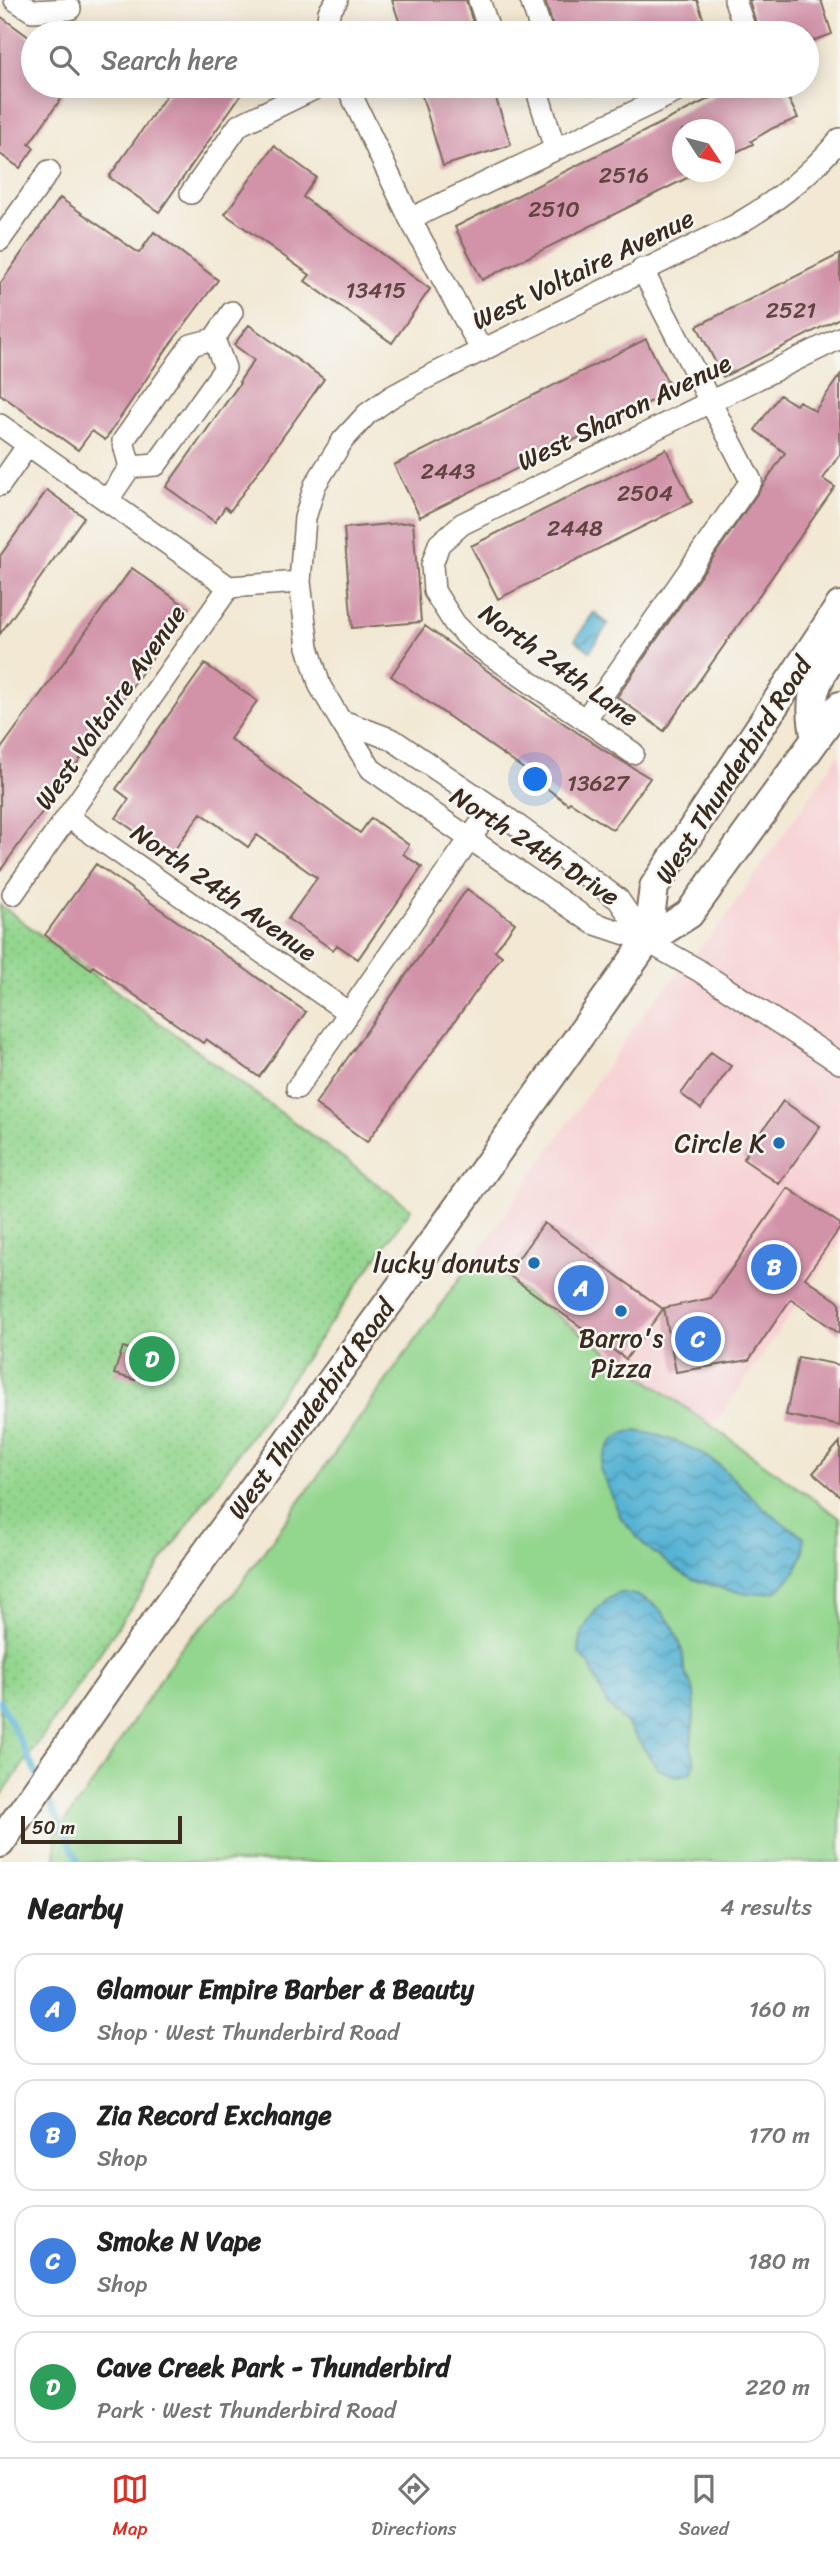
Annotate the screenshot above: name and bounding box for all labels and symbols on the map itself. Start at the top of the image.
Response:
north arrow [672,119,735,182]
house number: 2516 [599,155,649,196]
house number: 2510 [528,189,580,230]
street label: West Voltaire Avenue [464,195,702,343]
house number: 13415 [346,270,406,311]
house number: 2521 [766,290,816,331]
street label: West Sharon Avenue [509,340,740,484]
house number: 2443 [421,451,476,492]
house number: 2504 [617,473,673,514]
house number: 2448 [547,508,603,549]
street label: North 24th Lane [469,591,649,739]
street label: West Voltaire Avenue [22,594,198,820]
street label: West Thunderbird Road [642,645,825,893]
your location [518,762,552,796]
house number: 13627 [567,763,631,804]
street label: North 24th Drive [441,773,629,919]
street label: North 24th Avenue [121,810,328,974]
place label: Circle K [675,1120,766,1166]
marker: Circle K [771,1135,787,1151]
place label: lucky donuts [373,1240,520,1286]
pin: B [751,1241,797,1293]
marker: lucky donuts [526,1255,542,1271]
pin: A [558,1262,604,1314]
street label: West Thunderbird Road [215,1287,409,1529]
marker: Barro's Pizza [613,1303,629,1319]
pin: C [675,1313,721,1365]
place label: Barro's Pizza [579,1315,664,1391]
pin: D [129,1333,175,1385]
scale bar [21,1813,182,1845]

